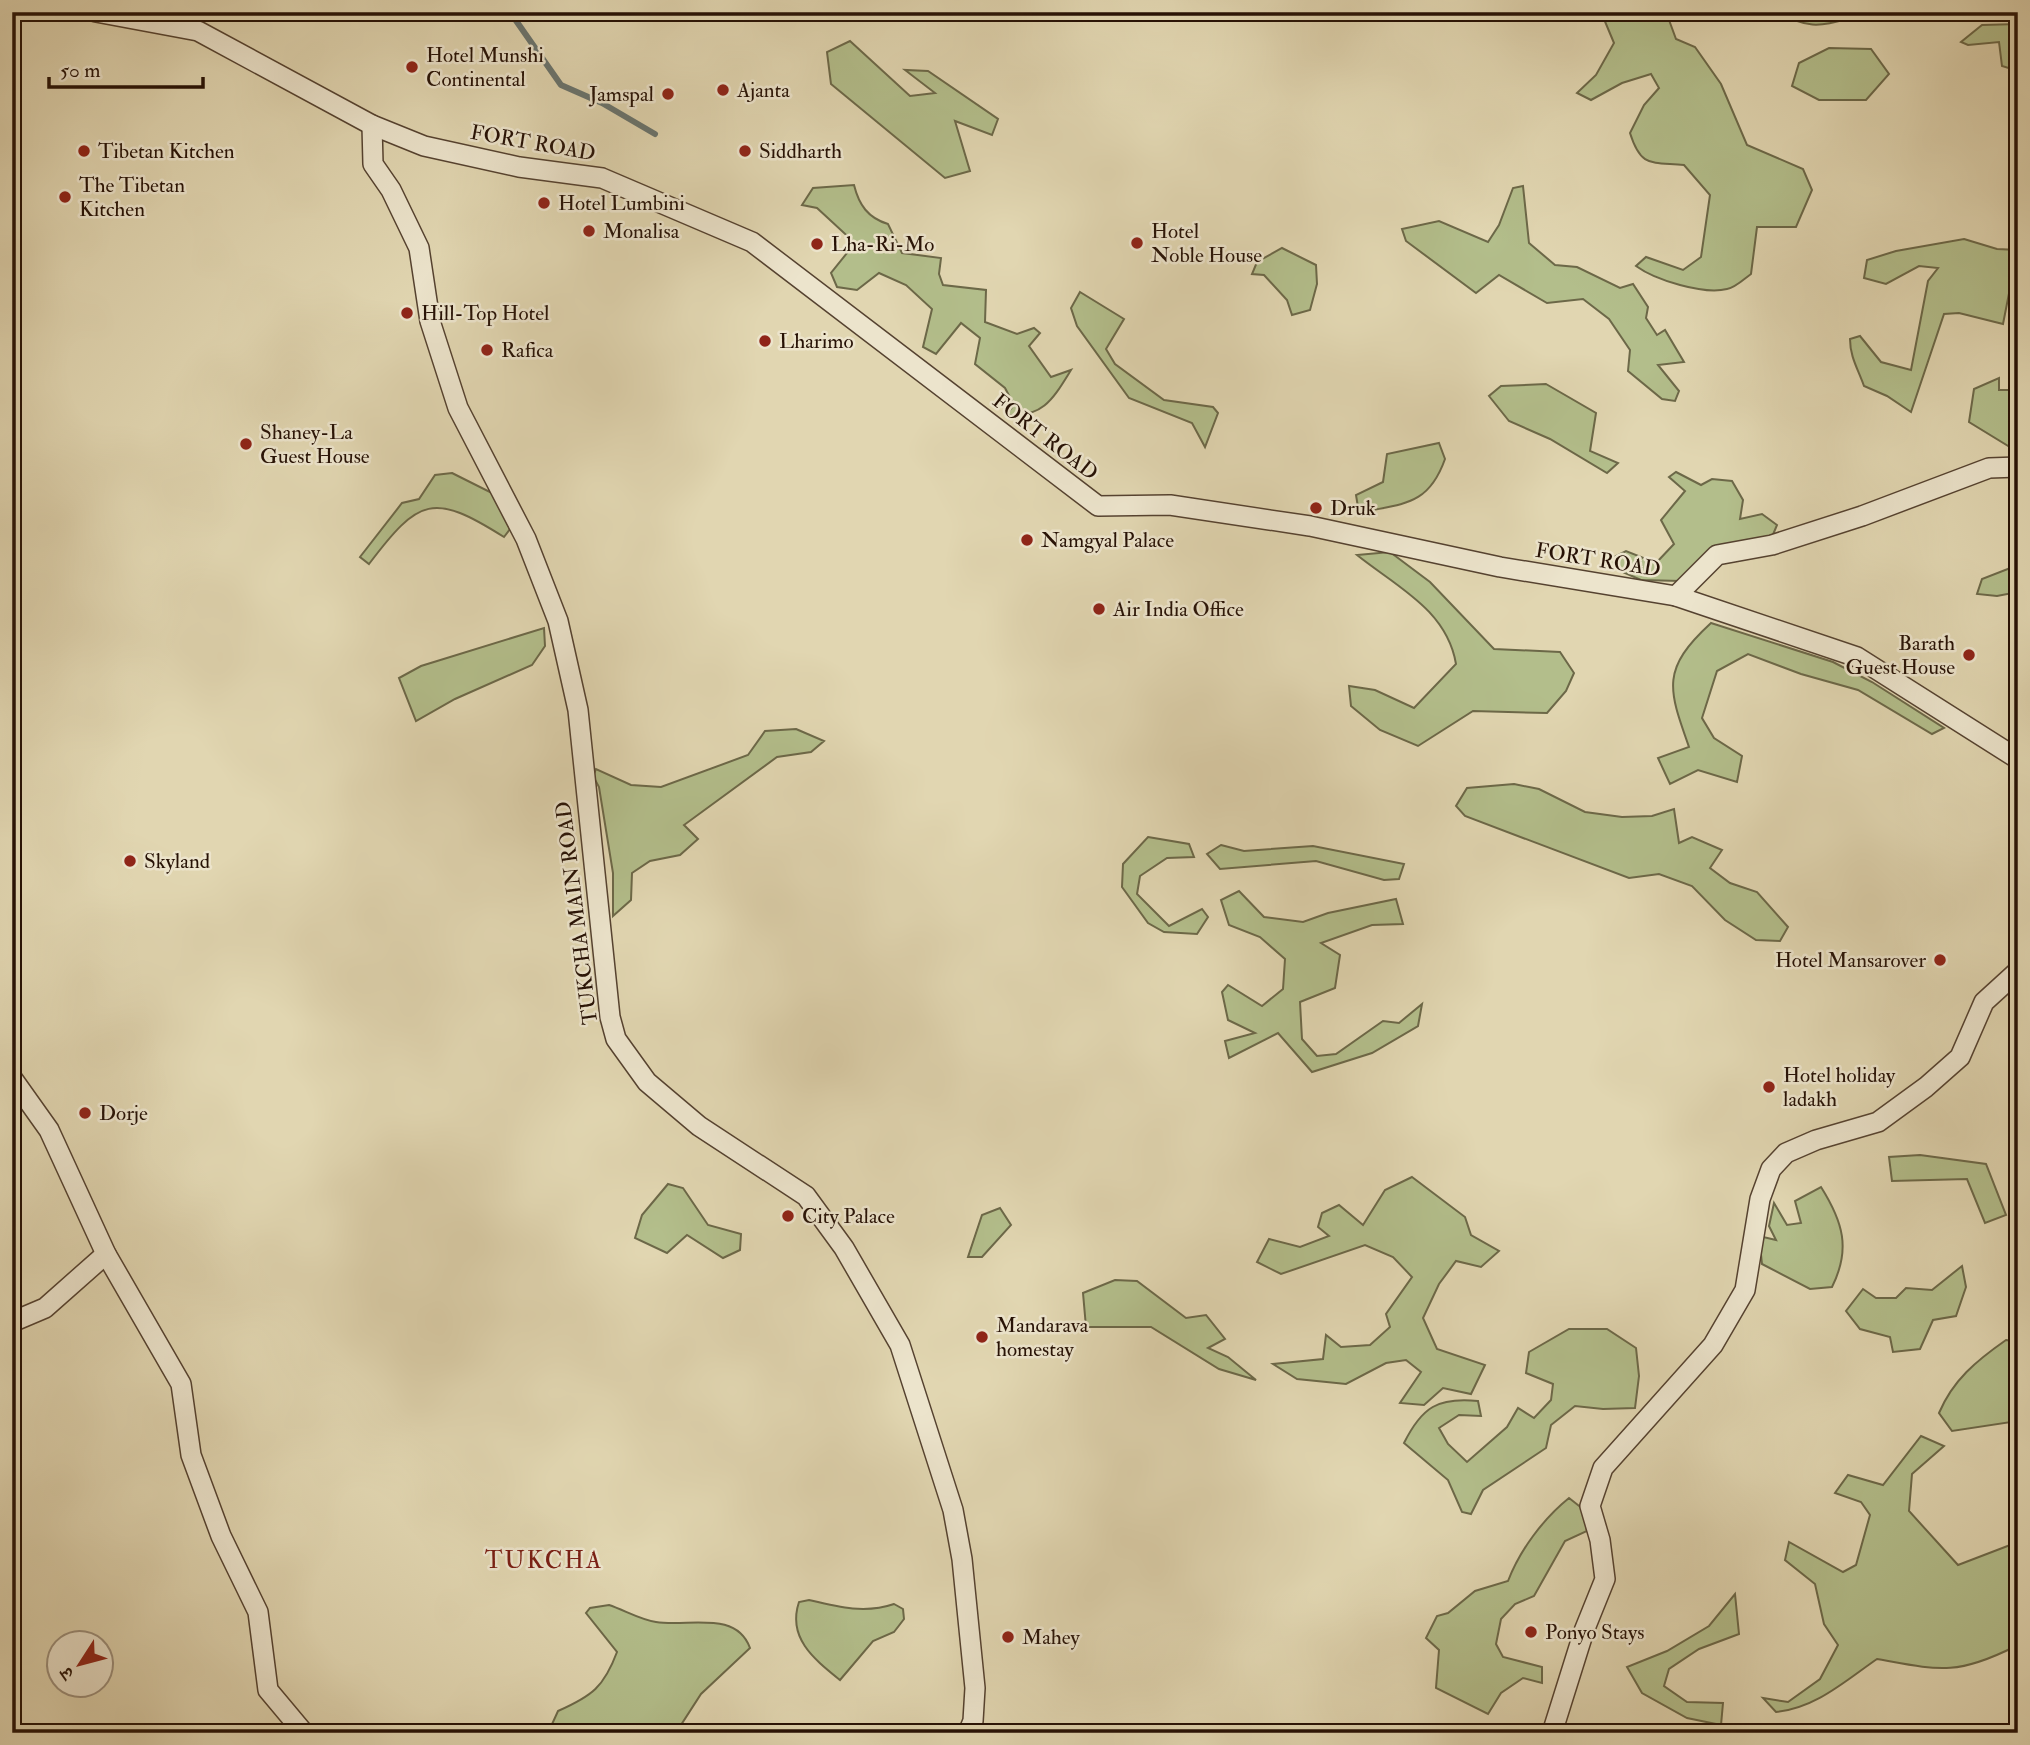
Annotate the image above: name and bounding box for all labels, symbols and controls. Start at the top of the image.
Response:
place label: Hotel Munshi Continental [426,42,544,93]
scale bar [49,46,203,90]
text: 50 m [60,57,101,84]
marker: Hotel Munshi Continental [404,59,420,75]
place label: Ajanta [736,77,790,104]
place label: Jamspal [588,81,655,108]
marker: Ajanta [715,82,731,98]
marker: Jamspal [660,86,676,102]
street label: FORT ROAD [468,119,598,167]
place label: Tibetan Kitchen [98,138,235,165]
place label: Siddharth [759,138,842,165]
marker: Tibetan Kitchen [76,143,92,159]
marker: Siddharth [737,143,753,159]
place label: The Tibetan Kitchen [79,172,185,223]
marker: The Tibetan Kitchen [57,189,73,205]
place label: Hotel Lumbini [558,190,685,217]
marker: Hotel Lumbini [536,195,552,211]
place label: Monalisa [603,218,680,245]
place label: Hotel Noble House [1151,218,1262,269]
marker: Monalisa [581,223,597,239]
place label: Lha-Ri-Mo [831,231,934,258]
marker: Hotel Noble House [1129,235,1145,251]
marker: Lha-Ri-Mo [809,236,825,252]
place label: Hill-Top Hotel [421,300,550,327]
marker: Hill-Top Hotel [399,305,415,321]
place label: Lharimo [779,328,854,355]
marker: Lharimo [757,333,773,349]
place label: Rafica [501,337,554,364]
marker: Rafica [479,342,495,358]
street label: FORT ROAD [987,387,1103,487]
place label: Shaney-La Guest House [260,419,370,470]
marker: Shaney-La Guest House [238,436,254,452]
place label: Druk [1330,495,1376,522]
marker: Druk [1308,500,1324,516]
place label: Namgyal Palace [1041,527,1174,554]
marker: Namgyal Palace [1019,532,1035,548]
street label: FORT ROAD [1533,537,1663,583]
place label: Air India Office [1112,596,1244,623]
marker: Air India Office [1091,601,1107,617]
place label: Barath Guest House [1845,630,1955,681]
marker: Barath Guest House [1961,647,1977,663]
street label: TUKCHA MAIN ROAD [550,800,604,1026]
place label: Skyland [144,848,211,875]
marker: Skyland [122,853,138,869]
place label: Hotel Mansarover [1775,947,1926,974]
marker: Hotel Mansarover [1932,952,1948,968]
place label: Hotel holiday ladakh [1783,1062,1896,1113]
marker: Hotel holiday ladakh [1761,1079,1777,1095]
place label: Dorje [99,1100,148,1127]
marker: Dorje [77,1105,93,1121]
place label: City Palace [802,1203,895,1230]
marker: City Palace [780,1208,796,1224]
place label: Mandarava homestay [996,1312,1089,1363]
marker: Mandarava homestay [974,1329,990,1345]
district label: TUKCHA [485,1545,603,1576]
place label: Ponyo Stays [1545,1619,1644,1646]
place label: Mahey [1022,1624,1081,1651]
marker: Ponyo Stays [1523,1624,1539,1640]
marker: Mahey [1000,1629,1016,1645]
north arrow [46,1630,116,1700]
text: उ [54,1661,81,1686]

